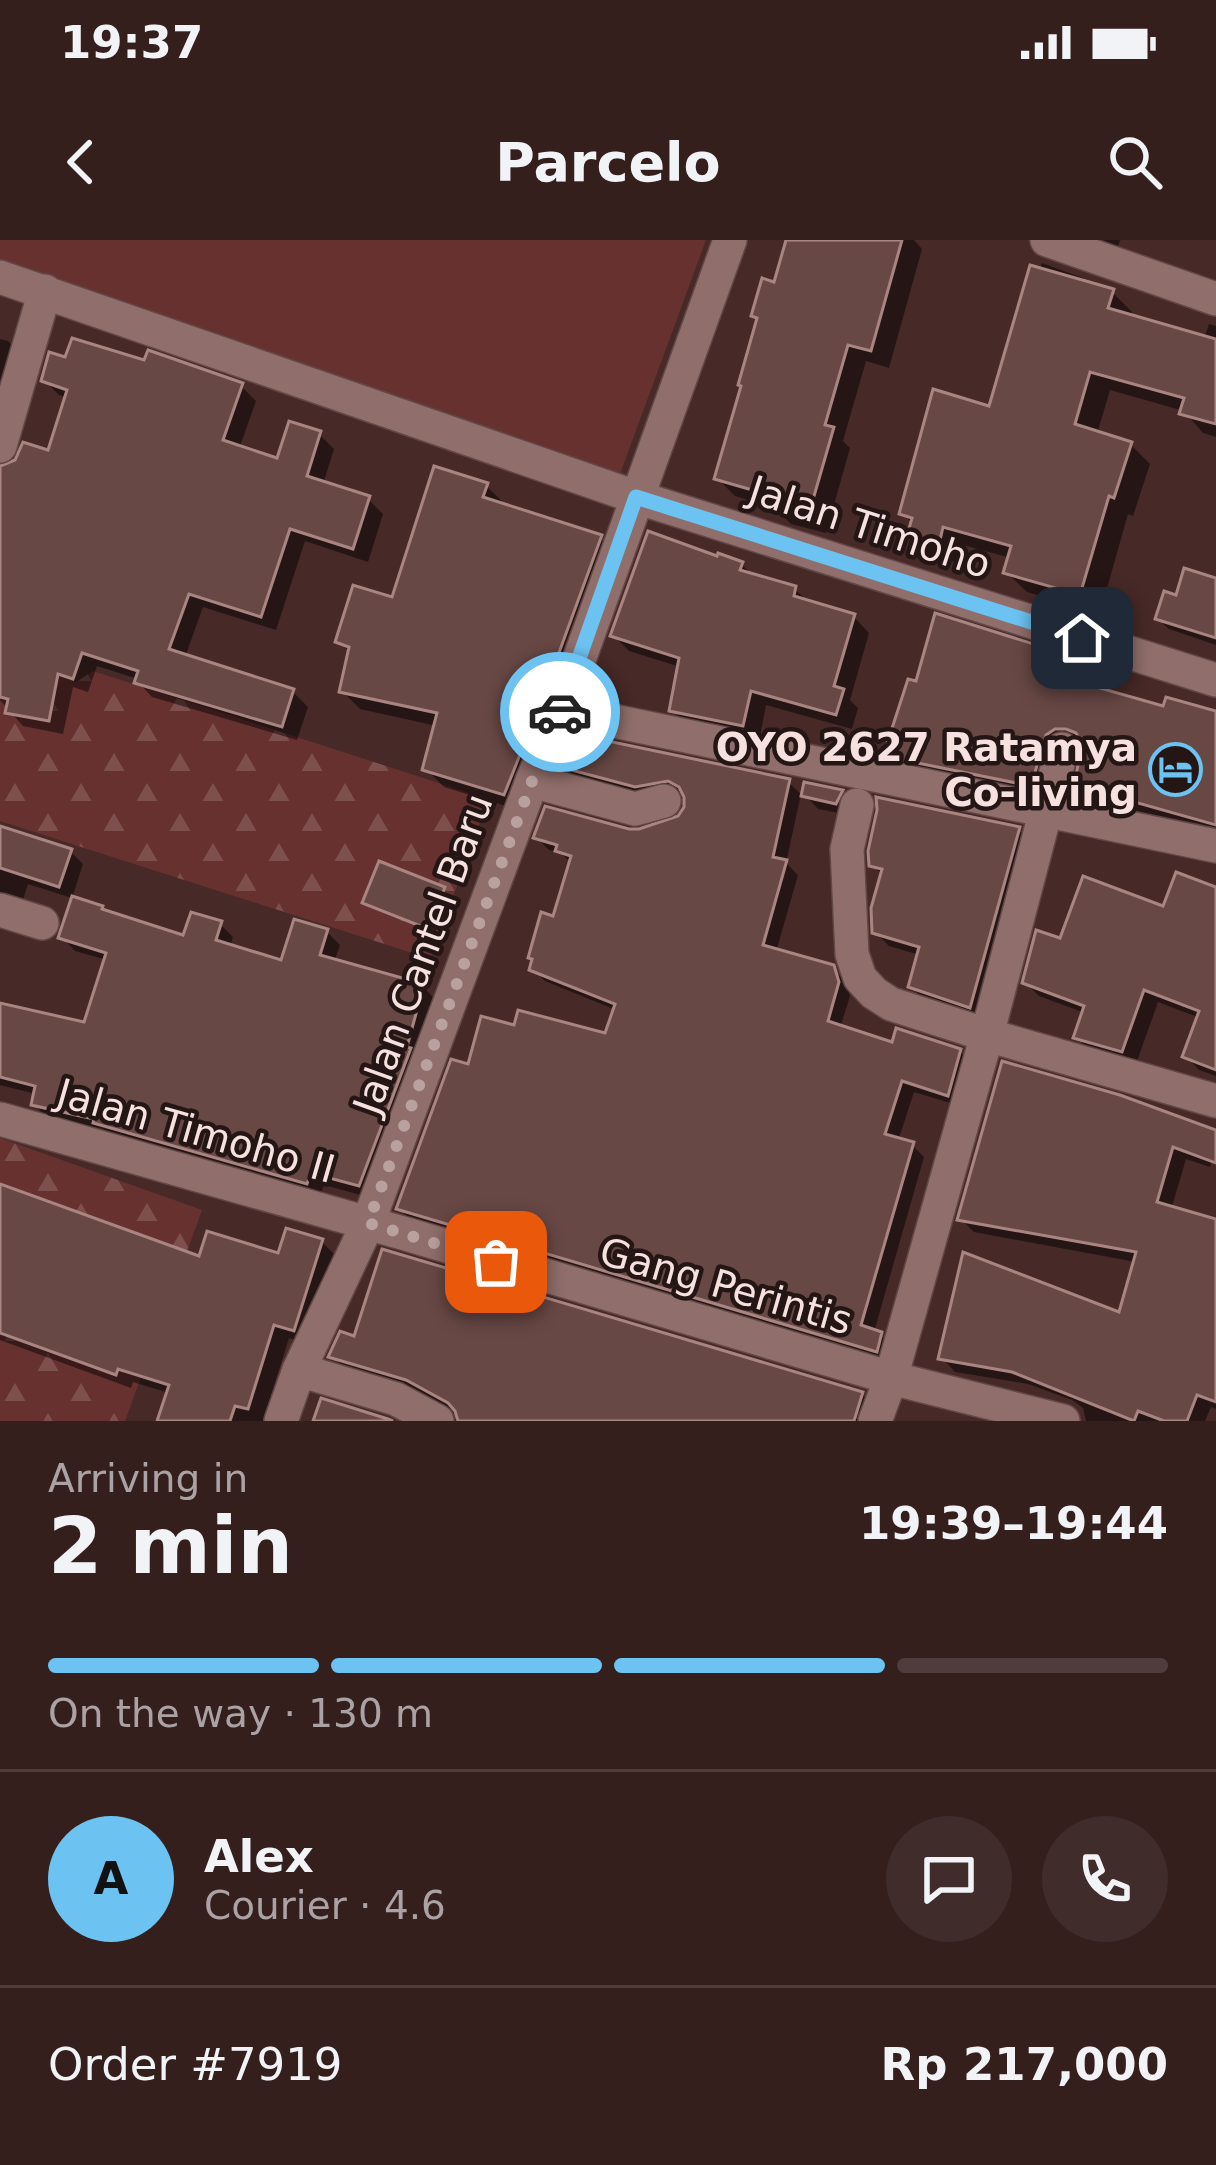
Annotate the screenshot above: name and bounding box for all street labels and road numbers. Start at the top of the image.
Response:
street label: Jalan Timoho [741,466,996,587]
street label: Jalan Cantel Baru [343,788,502,1123]
street label: Jalan Timoho II [49,1069,340,1192]
street label: Gang Perintis [595,1229,857,1343]

